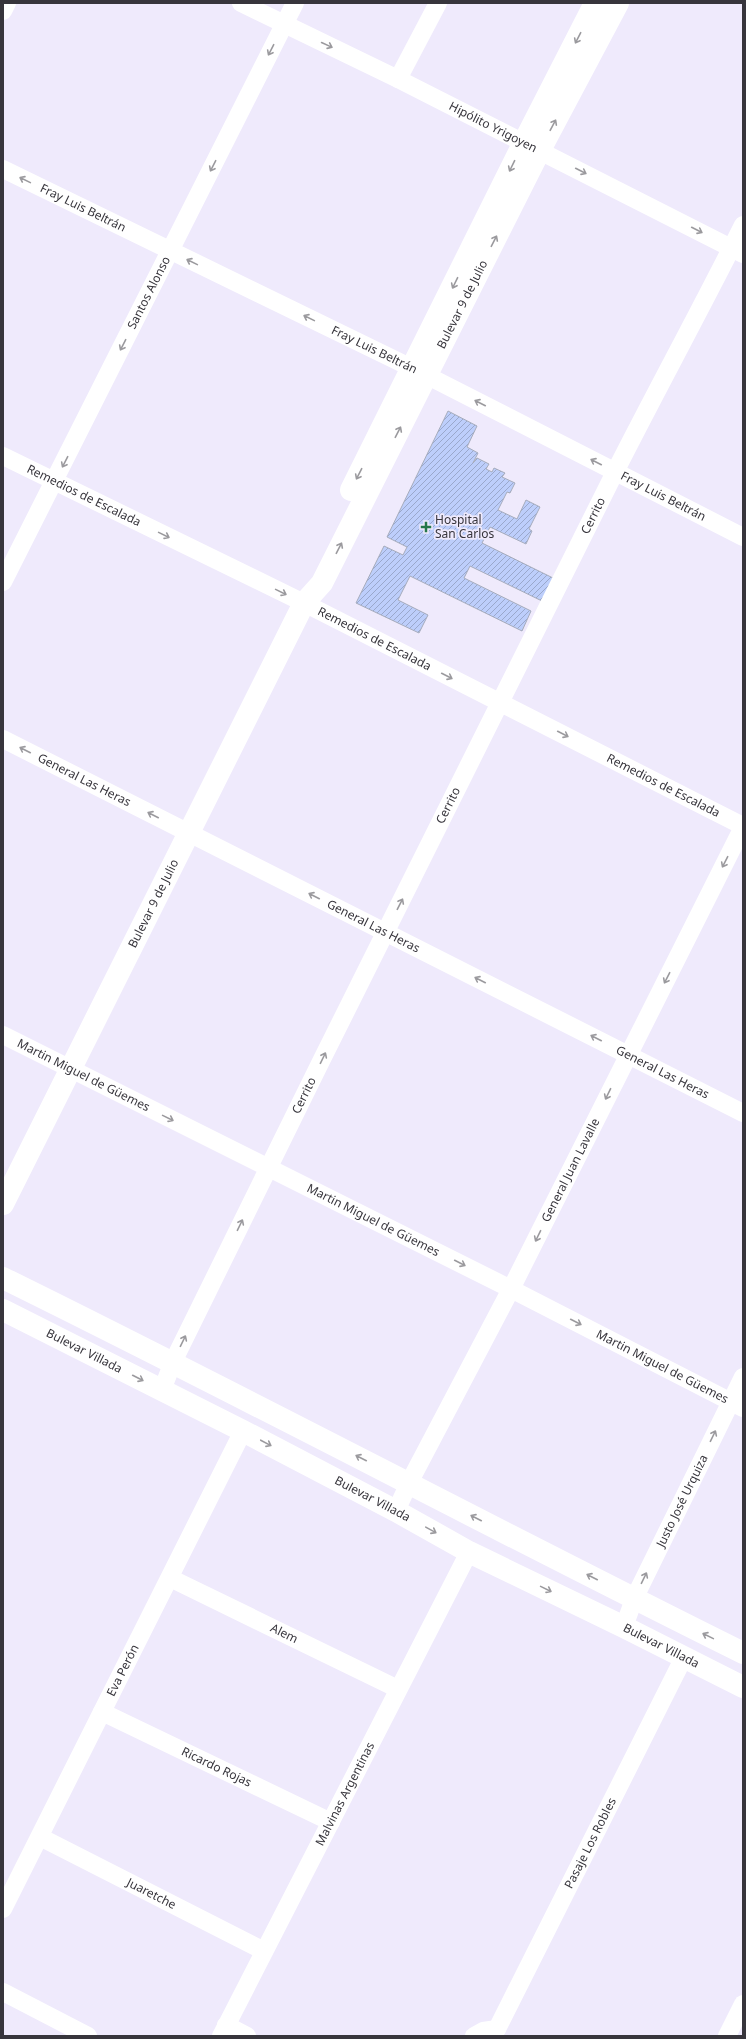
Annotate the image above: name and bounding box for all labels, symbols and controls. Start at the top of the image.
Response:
one-way arrow [573,31,581,43]
one-way arrow [320,42,332,49]
one-way arrow [267,44,274,56]
street label: Hipólito Yrigoyen [446,97,540,156]
one-way arrow [550,119,558,131]
one-way arrow [209,160,216,172]
one-way arrow [508,160,515,172]
one-way arrow [575,168,587,175]
one-way arrow [19,176,31,183]
street label: Fray Luis Beltrán [37,179,129,236]
one-way arrow [691,227,703,234]
one-way arrow [491,235,499,247]
street label: Santos Alonso [123,253,174,332]
street label: Bulevar 9 de Julio [432,257,491,351]
one-way arrow [186,258,198,265]
one-way arrow [451,276,458,288]
one-way arrow [303,314,315,322]
street label: Fray Luis Beltrán [329,321,420,377]
one-way arrow [119,339,126,351]
one-way arrow [474,399,486,406]
one-way arrow [395,426,402,438]
one-way arrow [61,455,68,467]
one-way arrow [590,458,602,465]
street label: Remedios de Escalada [24,460,144,530]
street label: Fray Luis Beltrán [618,467,709,525]
one-way arrow [355,468,363,480]
street label: Cerrito [576,494,609,537]
place label: Hospital San Carlos [435,511,494,542]
marker: Hospital San Carlos [420,521,432,533]
one-way arrow [158,532,170,539]
one-way arrow [336,542,343,554]
one-way arrow [274,589,286,596]
street label: Remedios de Escalada [315,602,434,674]
one-way arrow [440,672,452,680]
one-way arrow [556,731,568,739]
one-way arrow [19,746,31,754]
street label: General Las Heras [35,749,134,810]
street label: Remedios de Escalada [604,749,723,821]
street label: Cerrito [432,784,464,827]
one-way arrow [147,811,159,818]
street label: Bulevar 9 de Julio [124,856,182,951]
one-way arrow [721,856,729,868]
one-way arrow [308,892,320,899]
street label: General Las Heras [324,895,423,957]
one-way arrow [396,898,404,910]
one-way arrow [663,972,670,984]
one-way arrow [474,976,486,983]
street label: Martin Miguel de Güemes [14,1034,153,1115]
one-way arrow [590,1034,602,1042]
street label: General Las Heras [613,1041,712,1103]
one-way arrow [320,1052,327,1064]
street label: Cerrito [287,1074,320,1117]
one-way arrow [604,1088,611,1100]
one-way arrow [162,1114,174,1122]
street label: General Juan Lavalle [537,1115,604,1225]
street label: Martin Miguel de Güemes [304,1179,443,1260]
one-way arrow [237,1219,244,1231]
one-way arrow [534,1229,541,1241]
one-way arrow [453,1260,465,1267]
one-way arrow [569,1319,581,1326]
street label: Bulevar Villada [44,1324,125,1377]
street label: Martin Miguel de Güemes [593,1325,732,1407]
one-way arrow [180,1336,187,1348]
one-way arrow [132,1375,144,1382]
one-way arrow [710,1430,717,1442]
one-way arrow [260,1440,272,1448]
street label: Justo José Urquiza [651,1452,712,1551]
one-way arrow [355,1454,367,1462]
street label: Bulevar Villada [332,1472,414,1525]
one-way arrow [471,1514,483,1521]
one-way arrow [424,1527,436,1535]
one-way arrow [641,1572,648,1584]
one-way arrow [586,1573,598,1581]
one-way arrow [540,1586,552,1593]
street label: Alem [268,1619,301,1647]
street label: Bulevar Villada [620,1619,702,1672]
one-way arrow [702,1632,714,1639]
street label: Eva Perón [102,1641,143,1699]
street label: Malvinas Argentinas [311,1739,378,1849]
street label: Ricardo Rojas [179,1742,255,1791]
street label: Pasaje Los Robles [560,1794,620,1891]
street label: Juaretche [123,1873,179,1913]

